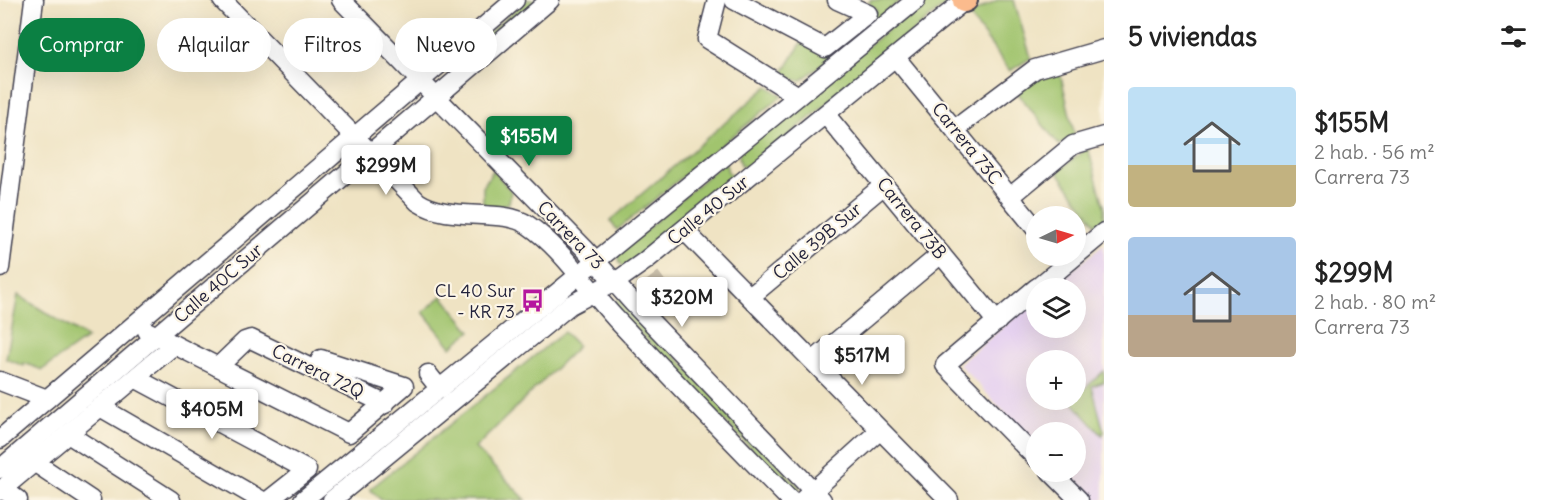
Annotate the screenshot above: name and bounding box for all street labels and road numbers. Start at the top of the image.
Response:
street label: Carrera 73C [927,98,1007,189]
street label: Calle 40 Sur [663,170,754,250]
street label: Carrera 73B [872,173,952,263]
street label: Carrera 73 [533,196,609,274]
street label: Calle 39B Sur [768,197,866,285]
street label: Calle 40C Sur [169,238,268,328]
street label: Carrera 72Q [268,339,368,403]

